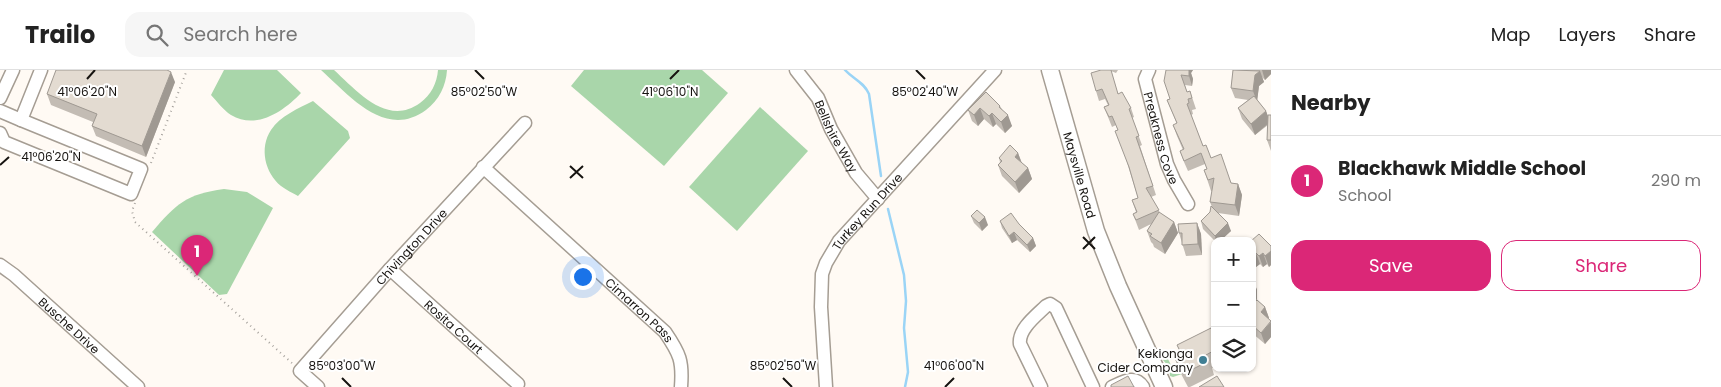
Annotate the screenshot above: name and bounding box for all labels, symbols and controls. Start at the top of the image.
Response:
search box [125,12,475,57]
text: Trailo [25,18,95,51]
icon: search [143,21,171,49]
text: Search here [183,21,298,48]
text: Map [1491,22,1531,47]
text: Layers [1559,22,1616,47]
text: Share [1644,22,1696,47]
text: 41°06'20"N [57,83,117,100]
text: 85°02'50"W [451,83,518,100]
text: 41°06'10"N [642,83,698,100]
text: 85°02'40"W [892,83,959,100]
text: Nearby [1291,88,1371,117]
street label: Preakness Cove [1140,90,1183,187]
street label: Bellshire Way [811,97,862,176]
street label: Maysville Road [1060,130,1100,220]
text: 41°06'20"N [21,148,81,165]
text: Blackhawk Middle School [1338,155,1586,182]
street label: Turkey Run Drive [827,169,906,253]
text: 1 [1304,169,1310,192]
text: 290 m [1651,169,1701,192]
text: School [1338,184,1392,207]
street label: Chivington Drive [371,204,451,288]
pin: 1 [181,235,213,276]
map controls [1211,237,1256,372]
button: + [1211,237,1256,282]
button: Save [1291,240,1491,291]
button: Share [1501,240,1701,291]
your location [570,264,596,290]
street label: Cimarron Pass [602,274,678,345]
button: − [1211,282,1256,327]
street label: Busche Drive [35,293,104,357]
street label: Rosita Court [421,296,487,357]
button: layers [1211,327,1256,372]
place label: Kekionga Cider Company [1098,345,1193,376]
marker: Kekionga Cider Company [1197,354,1209,366]
text: 85°03'00"W [309,357,376,374]
text: 85°02'50"W [750,357,817,374]
text: 41°06'00"N [924,357,984,374]

